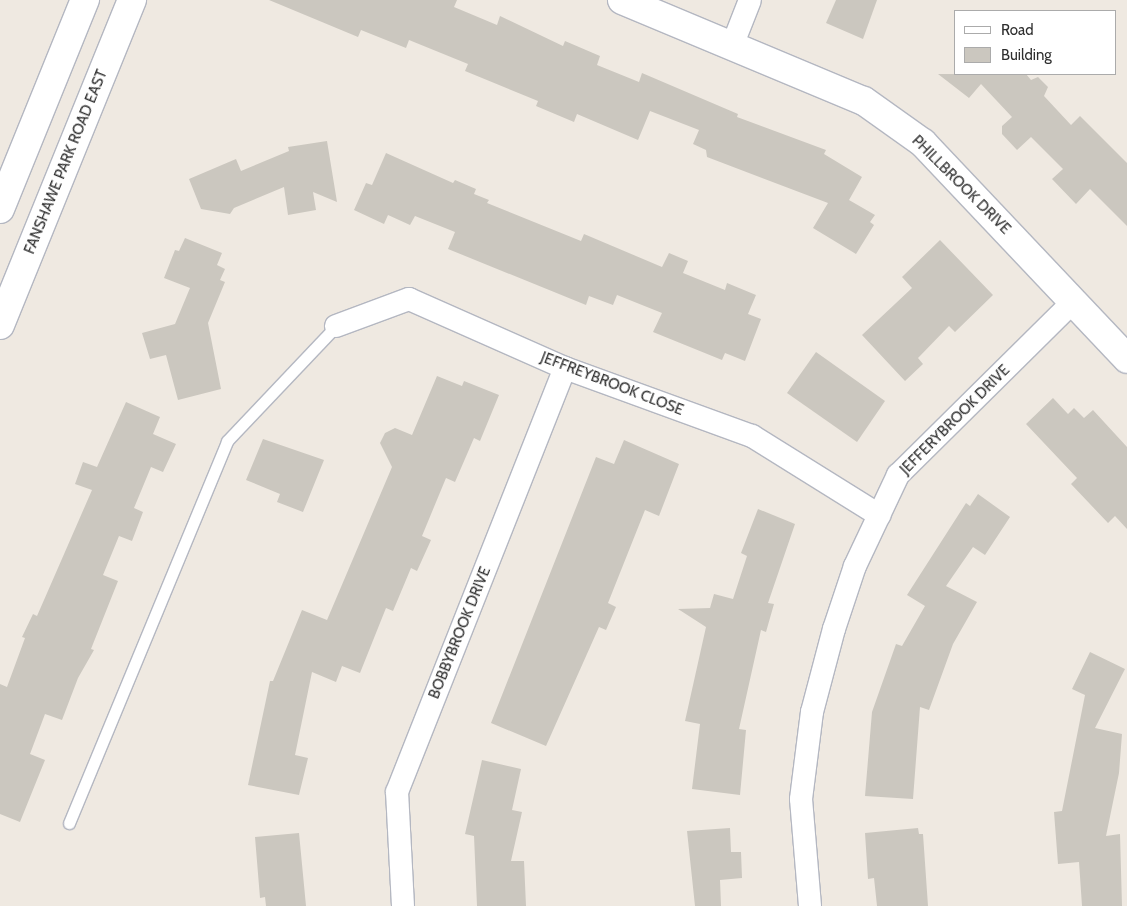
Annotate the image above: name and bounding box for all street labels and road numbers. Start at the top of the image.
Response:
street label: FANSHAWE PARK ROAD EAST [21,67,111,257]
street label: PHILLBROOK DRIVE [908,132,1014,238]
street label: JEFFREYBROOK CLOSE [538,348,686,420]
street label: JEFFERYBROOK DRIVE [896,361,1014,479]
street label: BOBBYBROOK DRIVE [425,564,495,702]

